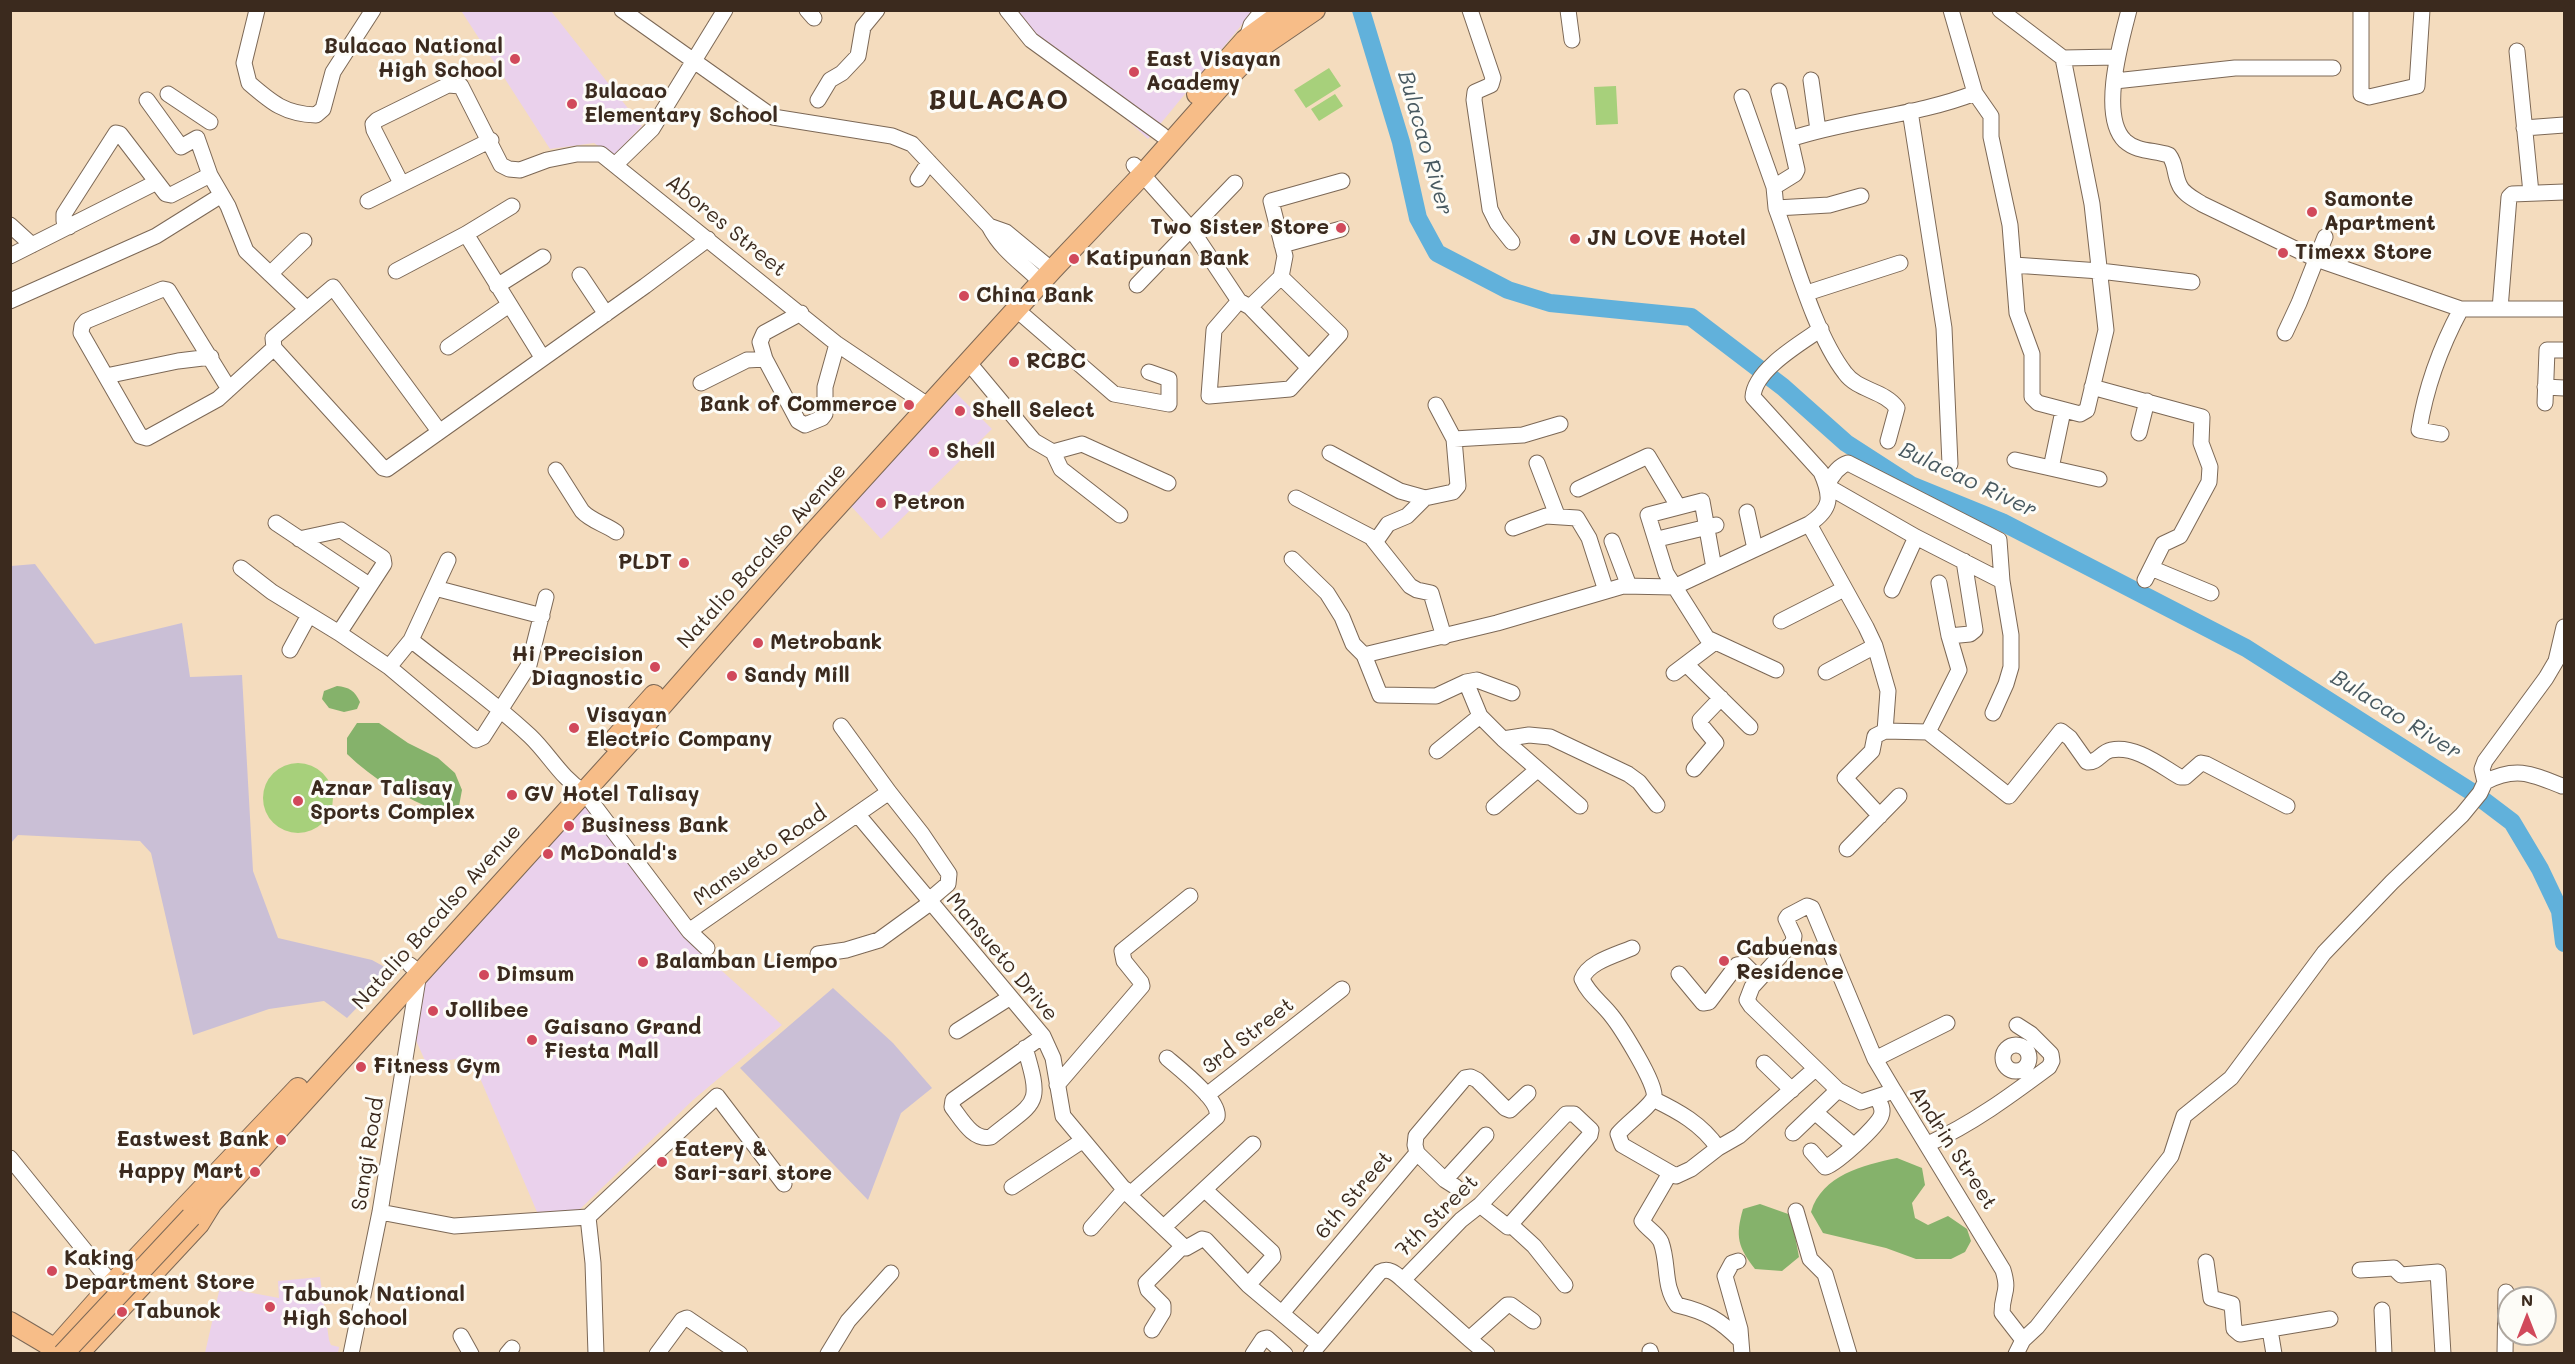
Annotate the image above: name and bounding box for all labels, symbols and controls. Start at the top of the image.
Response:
place label: Bulacao National High School [324,34,503,84]
place label: East Visayan Academy [1146,47,1281,97]
marker: Bulacao National High School [508,52,522,66]
marker: East Visayan Academy [1127,65,1141,79]
water label: Bulacao River [1392,68,1458,218]
place label: Bulacao Elementary School [584,79,778,129]
district label: BULACAO [928,85,1070,117]
marker: Bulacao Elementary School [565,97,579,111]
street label: Abores Street [661,170,791,282]
place label: Samonte Apartment [2324,187,2436,237]
marker: Samonte Apartment [2305,205,2319,219]
place label: Two Sister Store [1150,215,1329,241]
marker: Two Sister Store [1334,221,1348,235]
place label: JN LOVE Hotel [1587,226,1746,252]
marker: JN LOVE Hotel [1568,232,1582,246]
place label: Timexx Store [2295,240,2432,266]
place label: Katipunan Bank [1086,246,1249,272]
marker: Timexx Store [2276,246,2290,260]
marker: Katipunan Bank [1067,252,1081,266]
place label: China Bank [976,283,1094,309]
marker: China Bank [957,289,971,303]
place label: RCBC [1026,349,1086,375]
marker: RCBC [1007,355,1021,369]
place label: Bank of Commerce [700,392,897,418]
marker: Bank of Commerce [902,398,916,412]
place label: Shell Select [972,398,1094,424]
marker: Shell Select [953,404,967,418]
water label: Bulacao River [1895,437,2041,523]
place label: Shell [946,439,995,465]
marker: Shell [927,445,941,459]
street label: Natalio Bacalso Avenue [672,458,852,654]
place label: Petron [893,490,965,516]
marker: Petron [874,496,888,510]
place label: PLDT [618,550,672,576]
marker: PLDT [677,556,691,570]
place label: Metrobank [770,630,882,656]
marker: Metrobank [751,636,765,650]
place label: Hi Precision Diagnostic [511,642,643,692]
marker: Hi Precision Diagnostic [648,660,662,674]
place label: Sandy Mill [744,663,850,689]
water label: Bulacao River [2326,664,2466,766]
marker: Sandy Mill [725,669,739,683]
place label: Visayan Electric Company [586,703,772,753]
marker: Visayan Electric Company [567,721,581,735]
place label: Aznar Talisay Sports Complex [310,776,475,826]
place label: GV Hotel Talisay [524,782,699,808]
marker: GV Hotel Talisay [505,788,519,802]
marker: Aznar Talisay Sports Complex [291,794,305,808]
street label: Mansueto Road [689,801,831,911]
place label: Business Bank [581,813,729,839]
street label: Natalio Bacalso Avenue [347,819,527,1015]
marker: Business Bank [562,819,576,833]
place label: McDonald's [560,841,677,867]
marker: McDonald's [541,847,555,861]
street label: Mansueto Drive [941,888,1063,1026]
place label: Cabuenas Residence [1736,936,1844,986]
place label: Balamban Liempo [655,949,838,975]
marker: Cabuenas Residence [1717,954,1731,968]
marker: Balamban Liempo [636,955,650,969]
place label: Dimsum [496,962,574,988]
marker: Dimsum [477,968,491,982]
street label: 3rd Street [1197,992,1299,1080]
place label: Jollibee [445,998,528,1024]
marker: Jollibee [426,1004,440,1018]
place label: Gaisano Grand Fiesta Mall [544,1015,701,1065]
marker: Gaisano Grand Fiesta Mall [525,1033,539,1047]
place label: Fitness Gym [373,1054,500,1080]
marker: Fitness Gym [354,1060,368,1074]
street label: Andrin Street [1904,1082,2002,1214]
street label: Sangi Road [347,1096,389,1212]
place label: Eastwest Bank [116,1127,269,1153]
marker: Eastwest Bank [274,1133,288,1147]
place label: Eatery & Sari-sari store [674,1137,832,1187]
street label: 6th Street [1310,1146,1398,1244]
marker: Eatery & Sari-sari store [655,1155,669,1169]
place label: Happy Mart [118,1159,243,1185]
marker: Happy Mart [248,1165,262,1179]
street label: 7th Street [1390,1169,1484,1263]
place label: Kaking Department Store [64,1246,255,1296]
marker: Kaking Department Store [45,1264,59,1278]
place label: Tabunok National High School [282,1282,465,1332]
north arrow [2497,1286,2557,1346]
text: N [2521,1289,2533,1310]
place label: Tabunok [134,1299,221,1325]
marker: Tabunok National High School [263,1300,277,1314]
marker: Tabunok [115,1305,129,1319]

